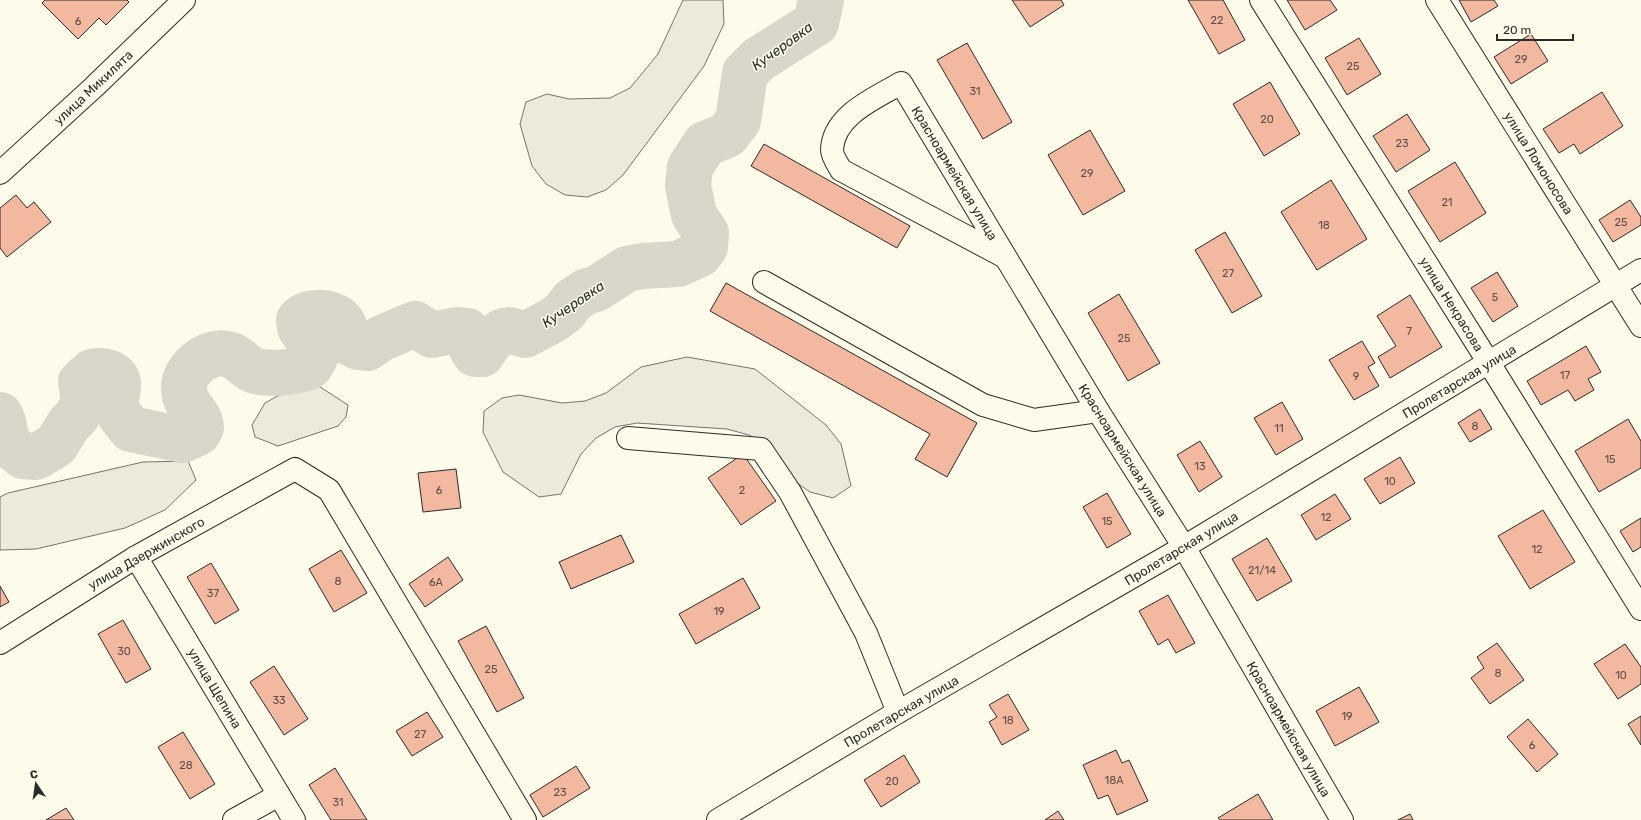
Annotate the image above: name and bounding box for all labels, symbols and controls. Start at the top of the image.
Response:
house number: 22 [1211,14,1223,27]
house number: 6 [75,15,82,28]
scale bar [1497,16,1573,42]
water label: Кучеровка [748,18,816,74]
text: 20 m [1503,23,1531,37]
street label: улица Микилята [51,47,136,128]
house number: 29 [1515,53,1527,66]
house number: 25 [1347,60,1360,73]
house number: 31 [969,85,981,98]
street label: Красноармейская улица [909,103,1001,243]
street label: улица Ломоносова [1501,109,1576,217]
house number: 20 [1260,113,1274,126]
house number: 23 [1395,137,1409,150]
house number: 29 [1081,167,1093,180]
house number: 21 [1441,196,1453,209]
house number: 25 [1615,216,1628,229]
house number: 18 [1318,219,1330,232]
street label: улица Некрасова [1417,254,1487,354]
house number: 27 [1222,267,1234,280]
water label: Кучеровка [539,277,608,331]
house number: 5 [1492,291,1499,304]
house number: 7 [1406,325,1412,338]
house number: 25 [1118,332,1131,345]
street label: Пролетарская улица [1400,342,1519,421]
house number: 17 [1560,369,1571,382]
house number: 9 [1353,370,1359,383]
street label: Красноармейская улица [1075,381,1170,519]
house number: 8 [1472,420,1479,433]
house number: 11 [1274,422,1284,435]
house number: 15 [1604,453,1616,466]
house number: 13 [1194,460,1206,473]
house number: 10 [1384,475,1396,488]
house number: 6 [436,484,443,497]
house number: 2 [739,484,745,497]
street label: Пролетарская улица [1122,509,1241,588]
house number: 12 [1320,511,1332,524]
street label: улица Дзержинского [85,514,207,593]
house number: 15 [1101,515,1113,528]
house number: 12 [1531,543,1543,556]
house number: 21/14 [1248,564,1276,577]
house number: 8 [335,575,342,588]
house number: 6А [429,576,444,589]
house number: 37 [207,587,219,600]
house number: 19 [713,605,725,618]
house number: 30 [117,645,131,658]
street label: улица Щепина [185,645,244,731]
street label: Красноармейская улица [1244,659,1334,800]
house number: 25 [485,663,498,676]
house number: 8 [1495,667,1502,680]
house number: 10 [1615,669,1627,682]
street label: Пролетарская улица [841,673,961,750]
house number: 33 [272,694,286,707]
house number: 19 [1341,710,1353,723]
house number: 18 [1002,714,1014,727]
house number: 27 [414,728,426,741]
house number: 6 [1529,739,1536,752]
house number: 28 [179,759,193,772]
north arrow [16,764,56,804]
text: С [29,767,39,782]
house number: 18А [1104,774,1124,787]
house number: 20 [885,775,899,788]
house number: 23 [553,786,567,799]
house number: 31 [332,796,344,809]

